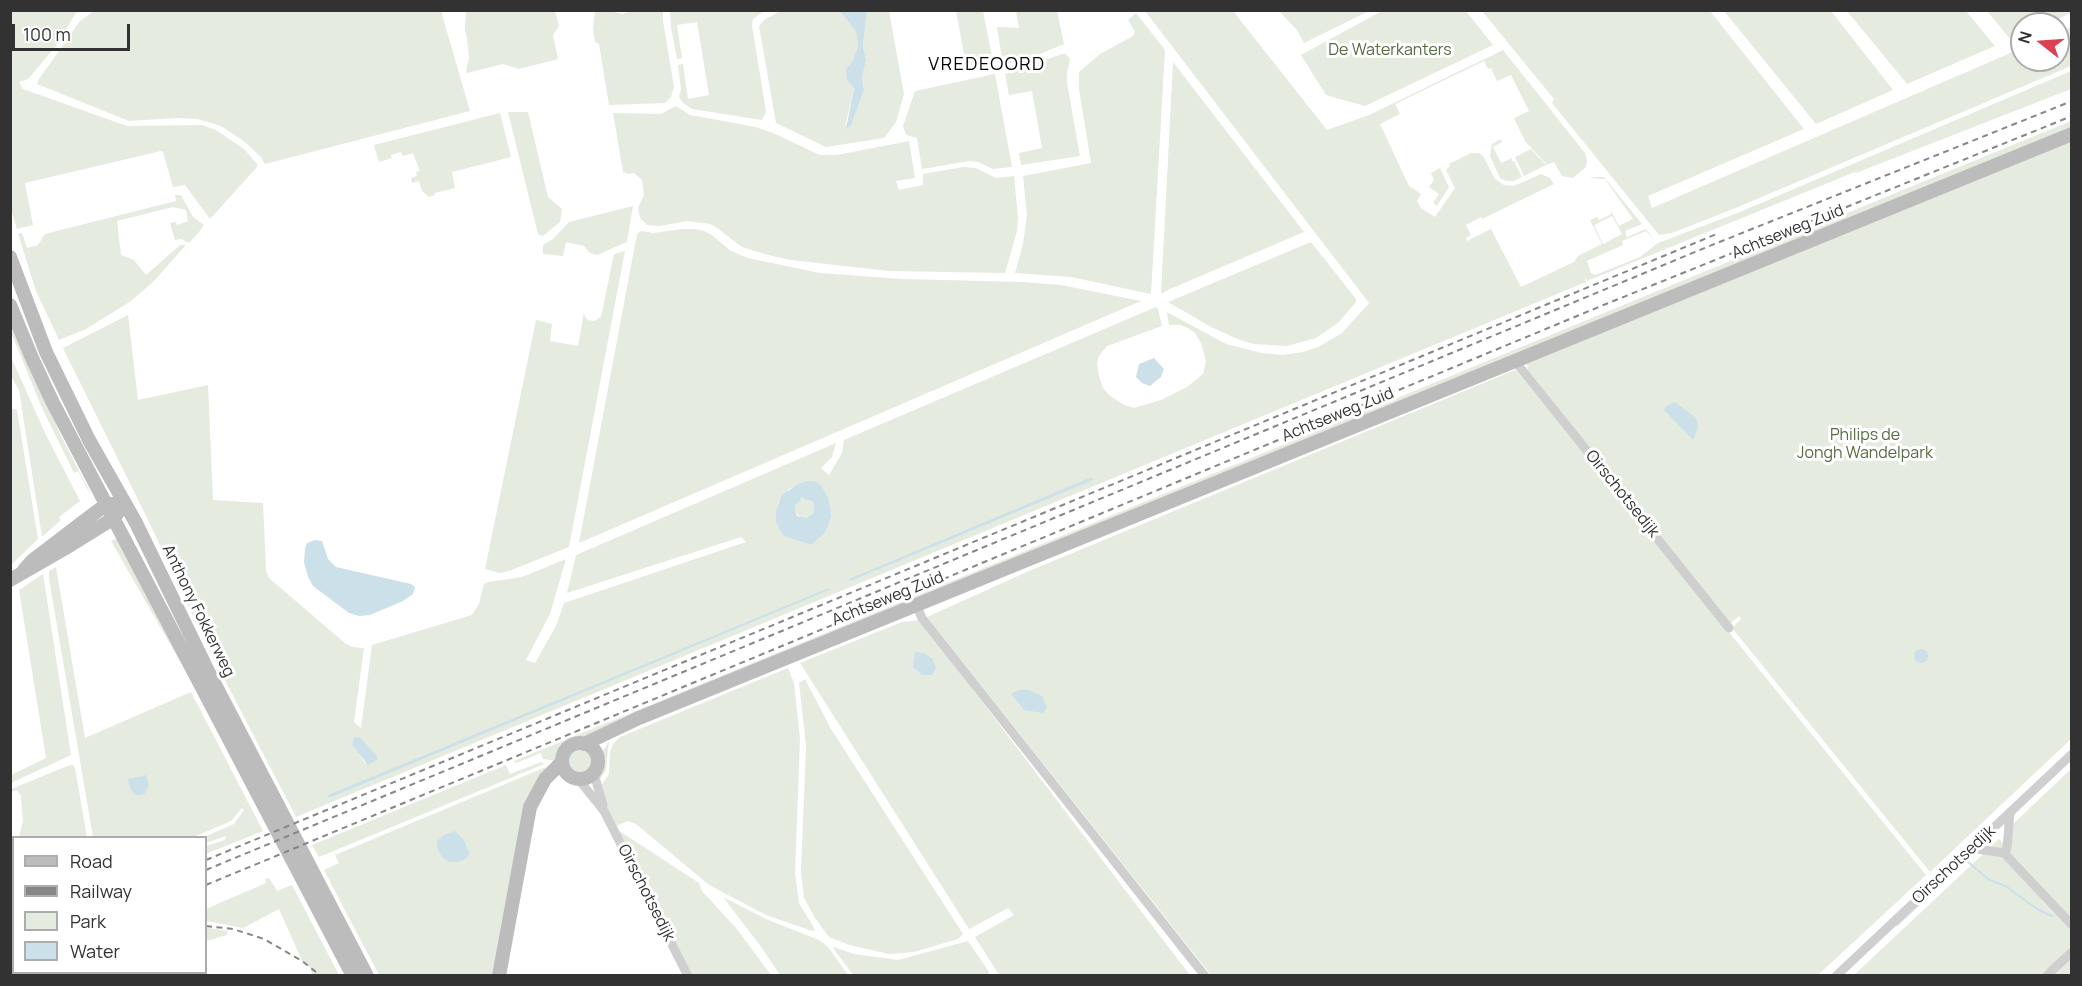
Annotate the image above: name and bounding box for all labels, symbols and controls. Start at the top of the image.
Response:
scale bar [15,12,134,50]
north arrow [2010,12,2070,72]
text: 100 m [23,22,71,46]
text: N [2012,29,2037,46]
park label: De Waterkanters [1328,41,1452,61]
district label: VREDEOORD [928,54,1046,76]
street label: Achtseweg Zuid [1729,201,1847,263]
street label: Achtseweg Zuid [1279,384,1397,446]
park label: Philips de Jongh Wandelpark [1797,426,1933,464]
street label: Oirschotsedijk [1581,447,1663,541]
street label: Anthony Fokkerweg [158,542,238,680]
street label: Achtseweg Zuid [829,568,947,630]
street label: Oirschotsedijk [1909,822,1999,908]
legend [12,836,207,974]
street label: Oirschotsedijk [613,841,679,945]
text: Road [70,849,113,873]
text: Railway [70,879,132,903]
text: Park [70,909,106,933]
text: Water [70,939,120,963]

